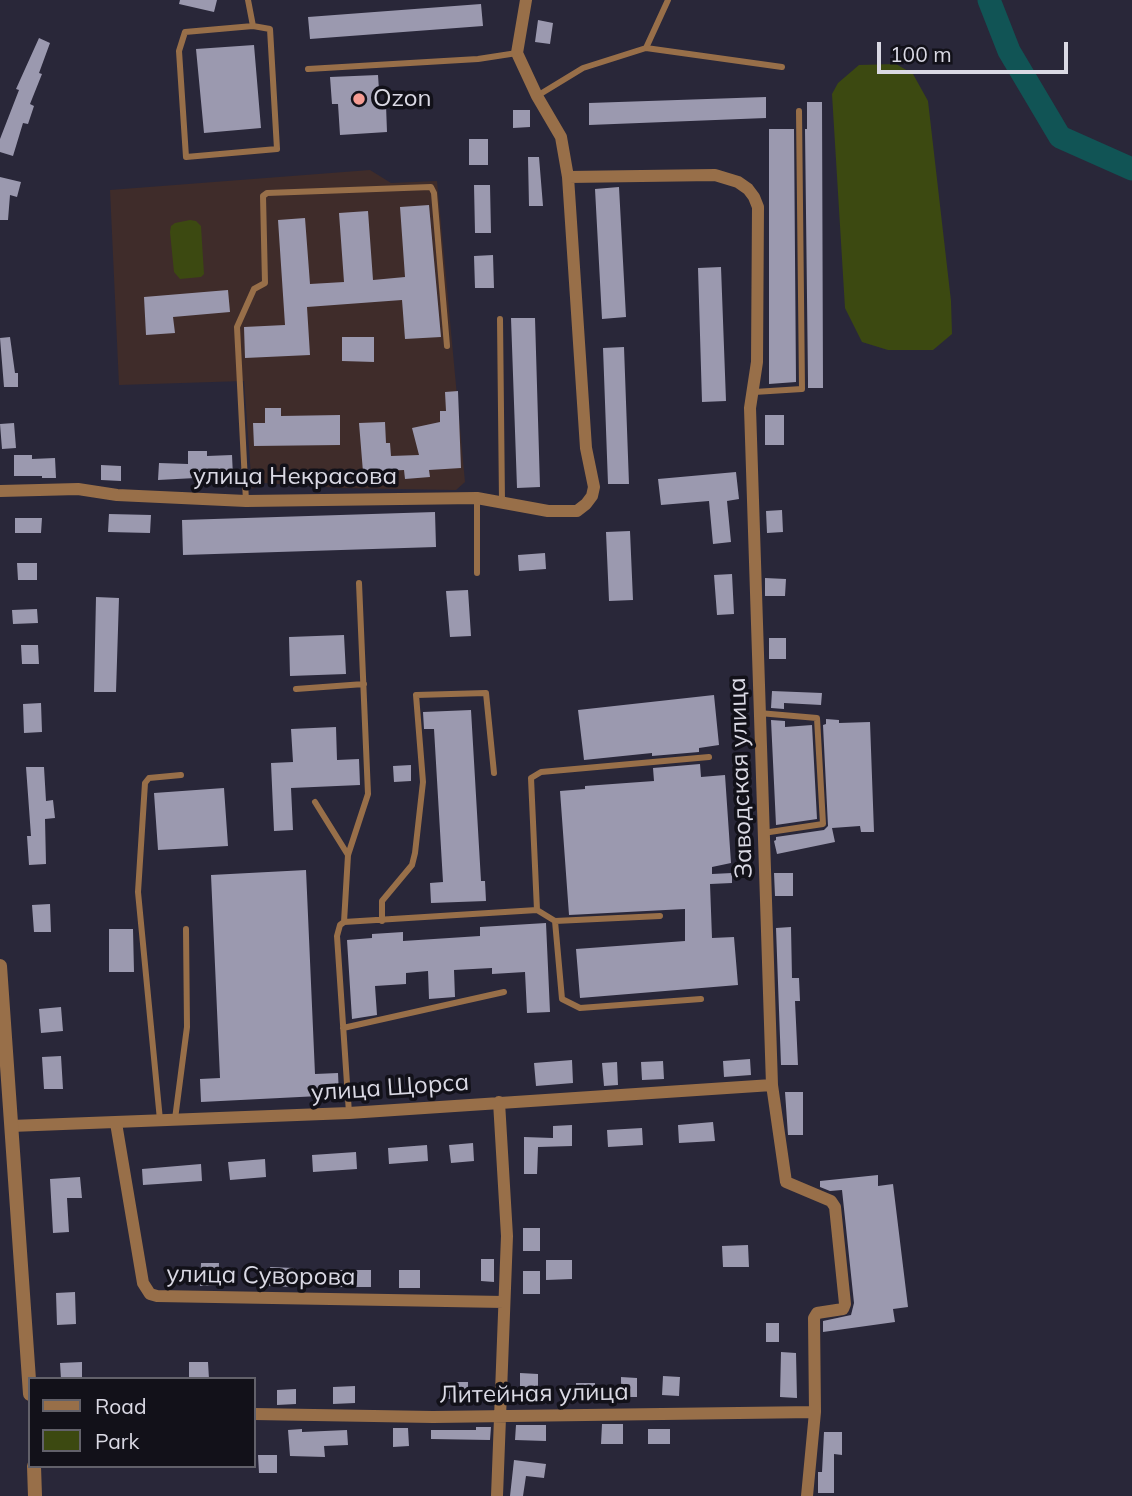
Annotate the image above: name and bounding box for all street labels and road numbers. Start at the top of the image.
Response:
street label: улица Некрасова [193,463,397,491]
street label: Заводская улица [723,677,759,879]
street label: улица Щорса [310,1068,470,1108]
street label: улица Суворова [166,1260,356,1292]
street label: Литейная улица [439,1378,629,1410]

